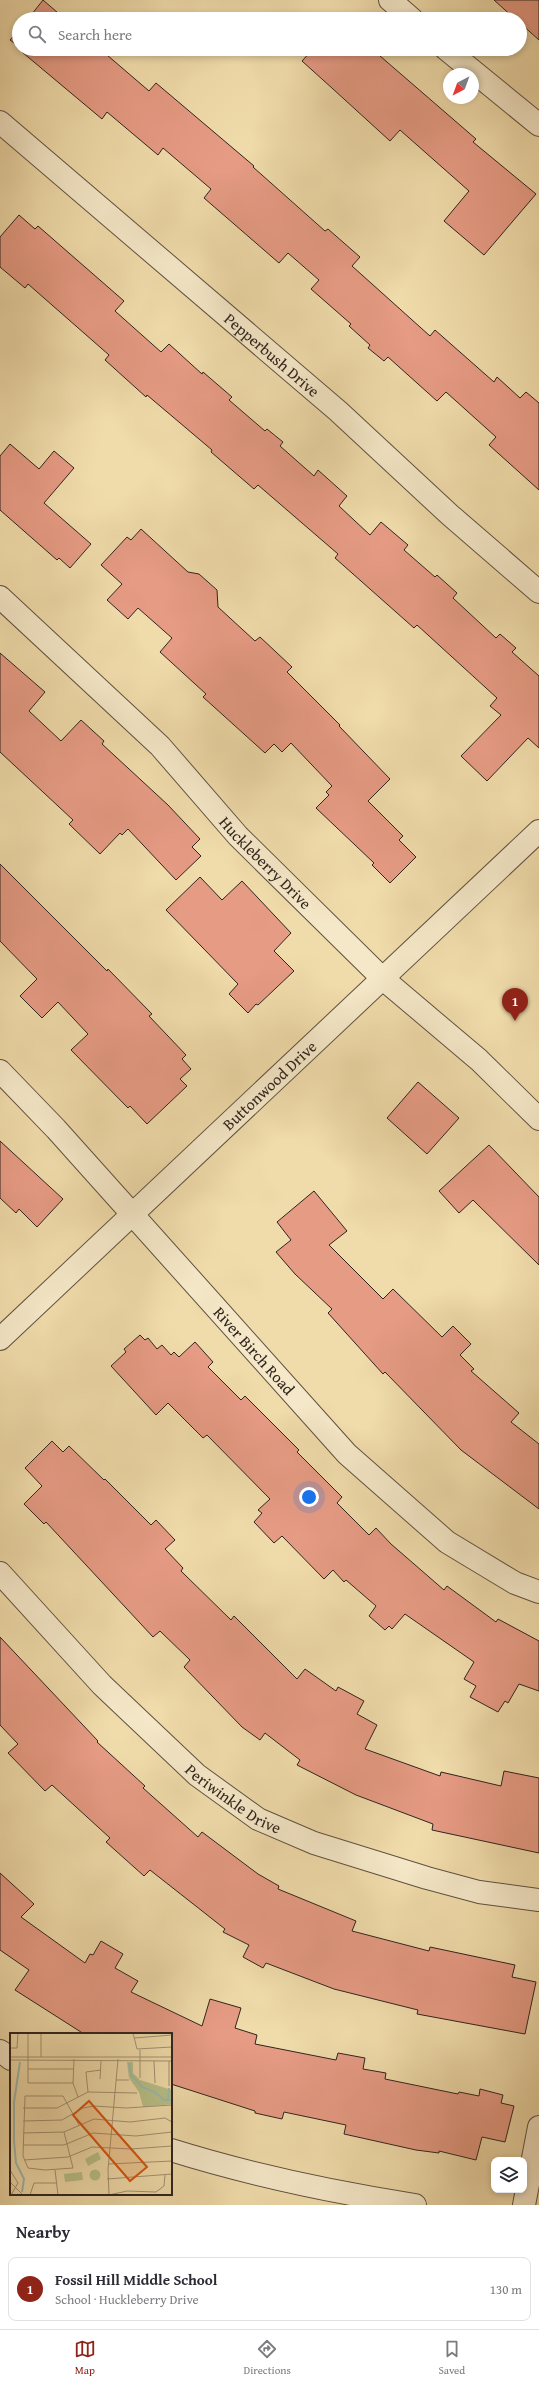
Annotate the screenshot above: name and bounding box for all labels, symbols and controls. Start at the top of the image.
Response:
search box [12,12,527,56]
icon: search [26,23,48,45]
text: Search here [58,24,132,45]
north arrow [443,68,479,104]
street label: Pepperbush Drive [219,307,325,403]
street label: Huckleberry Drive [214,811,317,914]
pin: 1 [502,988,528,1021]
street label: Buttonwood Drive [217,1035,322,1136]
street label: River Birch Road [208,1301,301,1401]
your location [299,1487,319,1507]
street label: Periwinkle Drive [180,1758,285,1840]
inset map [10,2033,172,2195]
map controls [491,2157,527,2193]
button: layers [491,2157,527,2193]
text: Nearby [16,2219,70,2244]
text: Fossil Hill Middle School [55,2269,217,2290]
text: 1 [27,2280,33,2299]
text: 130 m [490,2280,522,2299]
text: School · Huckleberry Drive [55,2290,199,2309]
tab: Map [74,2338,96,2378]
tab: Directions [244,2338,291,2378]
tab: Saved [438,2338,465,2378]

